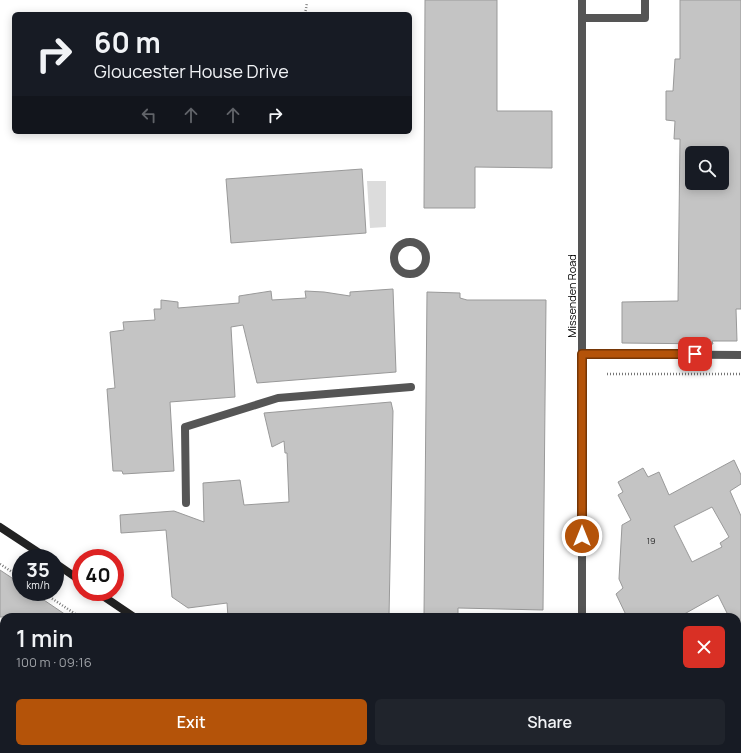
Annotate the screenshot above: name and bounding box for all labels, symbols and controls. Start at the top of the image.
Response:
text: 60 m [94,23,161,61]
icon: right [28,28,80,80]
text: Gloucester House Drive [94,59,289,83]
icon: left [138,104,160,126]
icon: ahead [180,104,202,126]
icon: ahead [222,104,244,126]
icon: right [264,104,286,126]
map controls [685,146,729,190]
button: search [685,146,729,190]
street label: Missenden Road [564,254,579,338]
pin [678,337,712,371]
icon: arrive [684,343,706,365]
position arrow [561,515,603,557]
house number: 19 [646,534,656,547]
speed limit sign: 40 [72,549,124,601]
text: 35 [26,556,50,583]
text: km/h [26,578,50,592]
text: 1 min [16,621,73,654]
button: close [683,626,725,668]
text: 100 m · 09:16 [16,653,92,671]
button: Exit [16,699,367,745]
button: Share [375,699,725,745]

